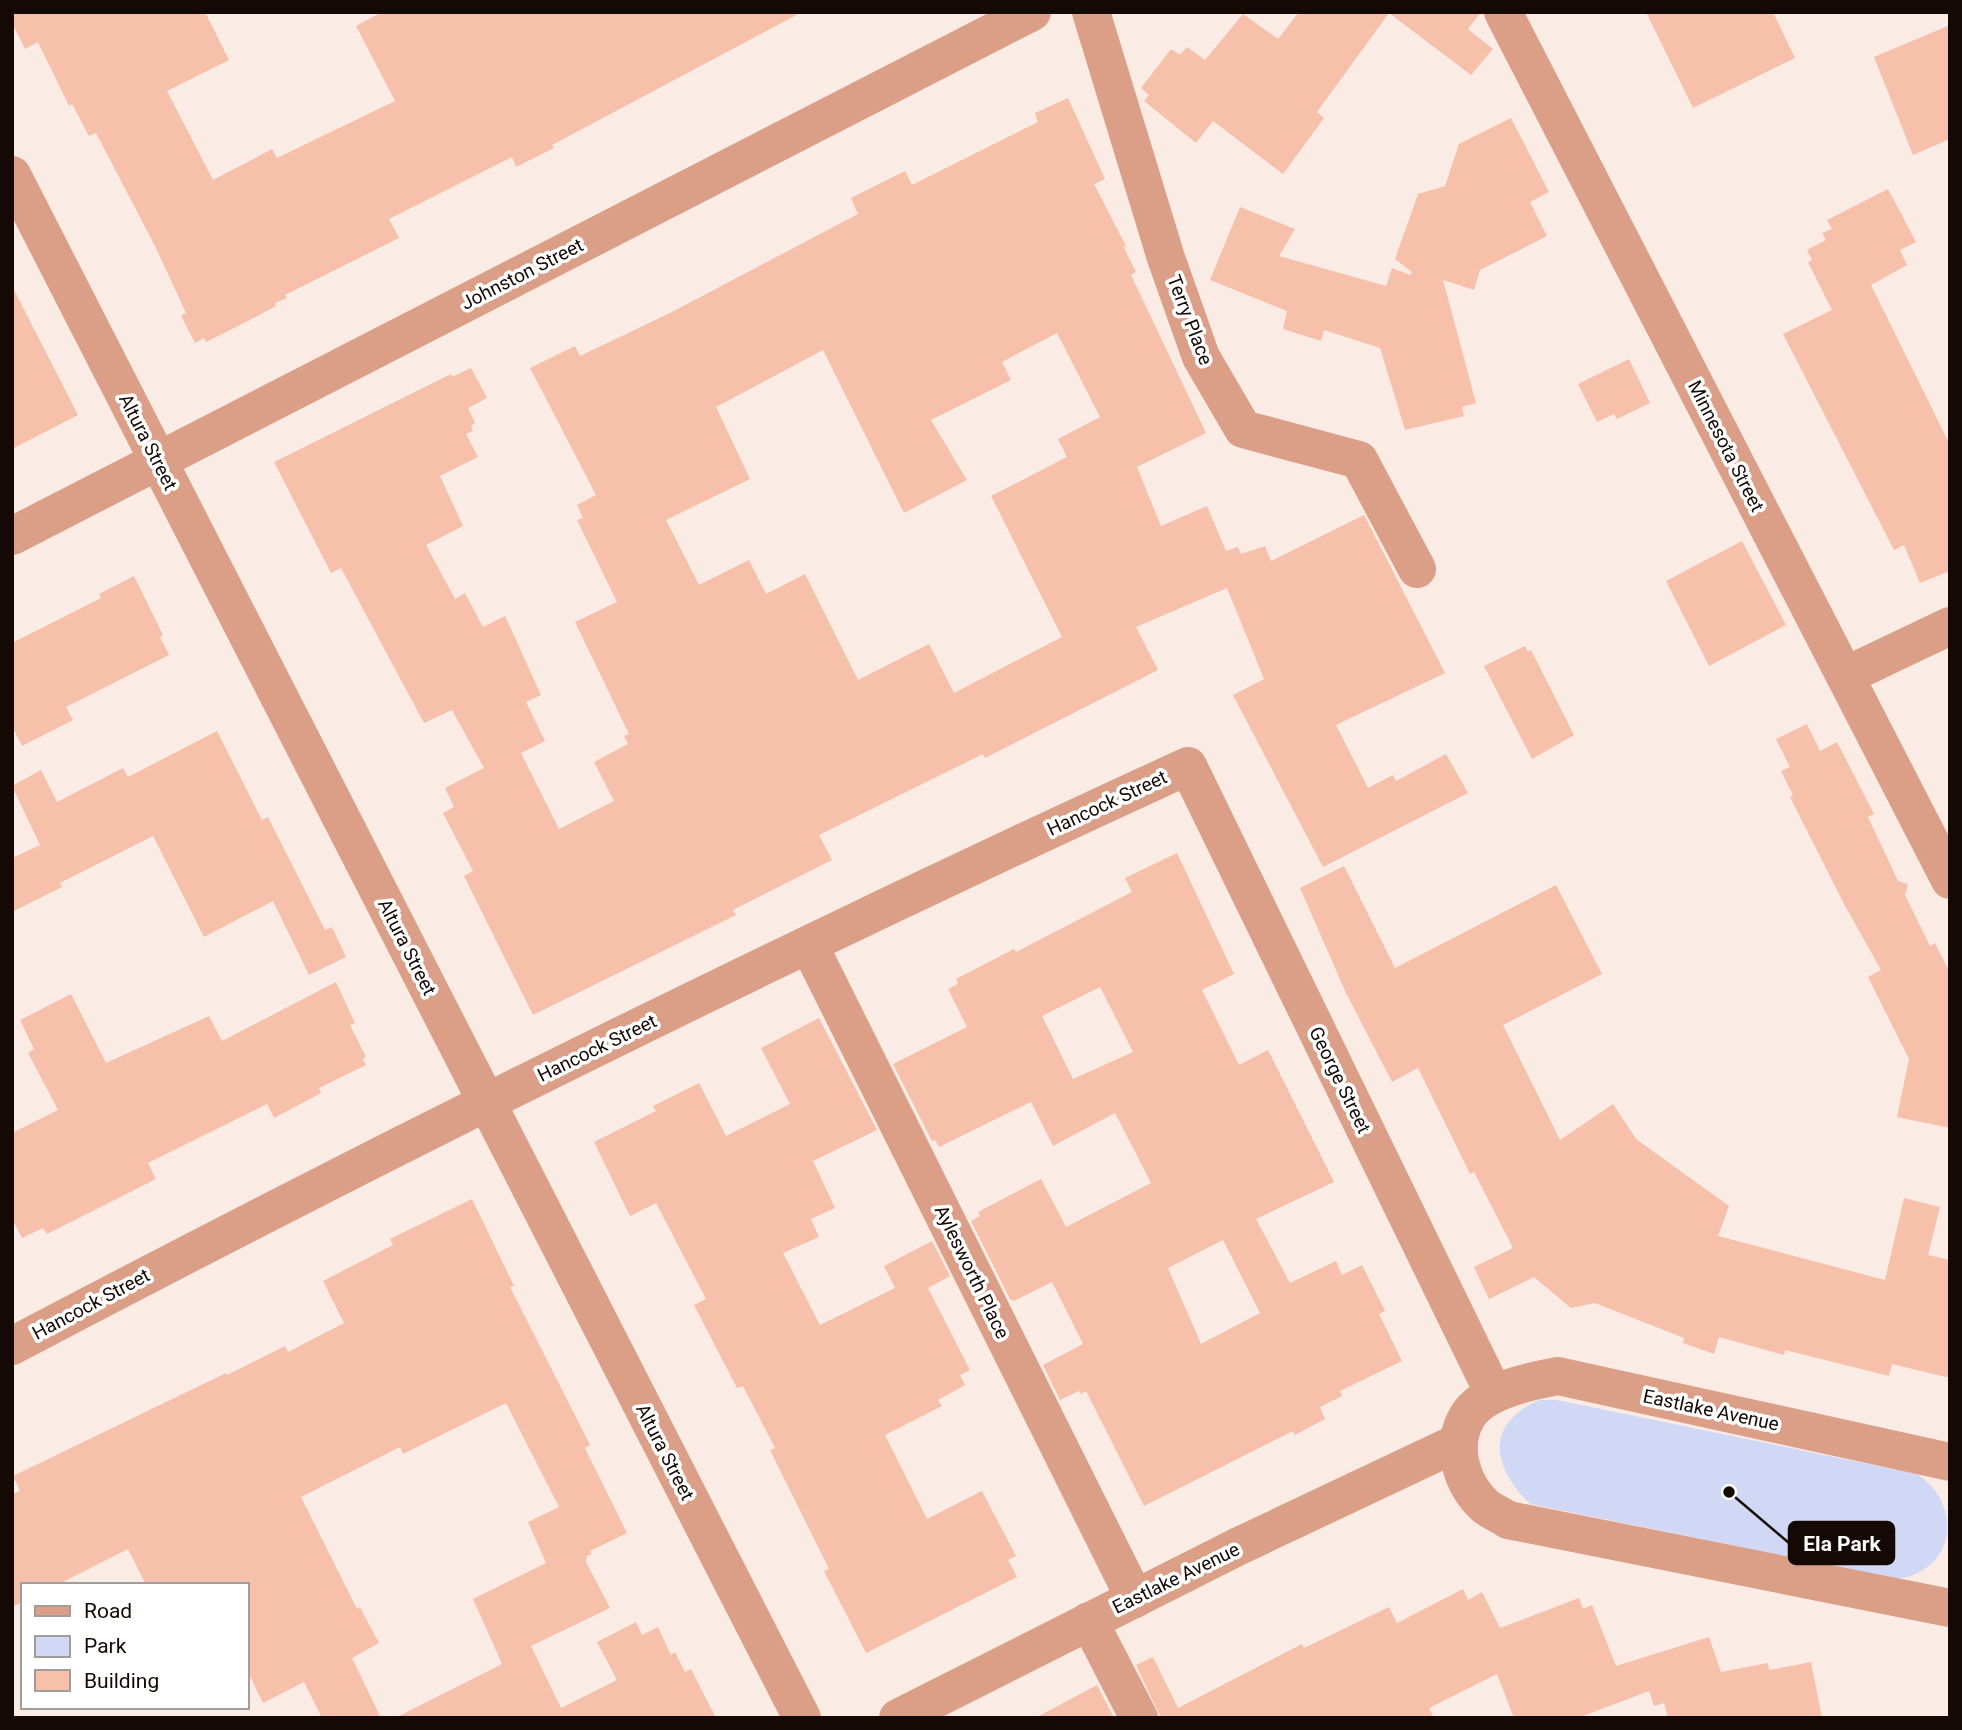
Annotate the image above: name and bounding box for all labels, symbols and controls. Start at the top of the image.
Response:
street label: Johnston Street [457,233,587,315]
street label: Terry Place [1162,272,1218,368]
street label: Minnesota Street [1683,376,1769,516]
street label: Altura Street [114,390,182,494]
street label: Hancock Street [1043,765,1171,841]
street label: Altura Street [373,895,441,999]
street label: Hancock Street [534,1009,660,1087]
street label: George Street [1304,1023,1376,1137]
street label: Aylesworth Place [930,1201,1014,1343]
street label: Hancock Street [28,1263,154,1345]
street label: Eastlake Avenue [1641,1384,1781,1436]
street label: Altura Street [631,1400,699,1504]
callout: Ela Park [1789,1522,1894,1564]
text: Ela Park [1803,1532,1881,1556]
street label: Eastlake Avenue [1109,1537,1243,1619]
legend [21,1583,248,1709]
text: Road [84,1599,132,1623]
text: Park [84,1634,127,1658]
text: Building [84,1669,159,1693]

